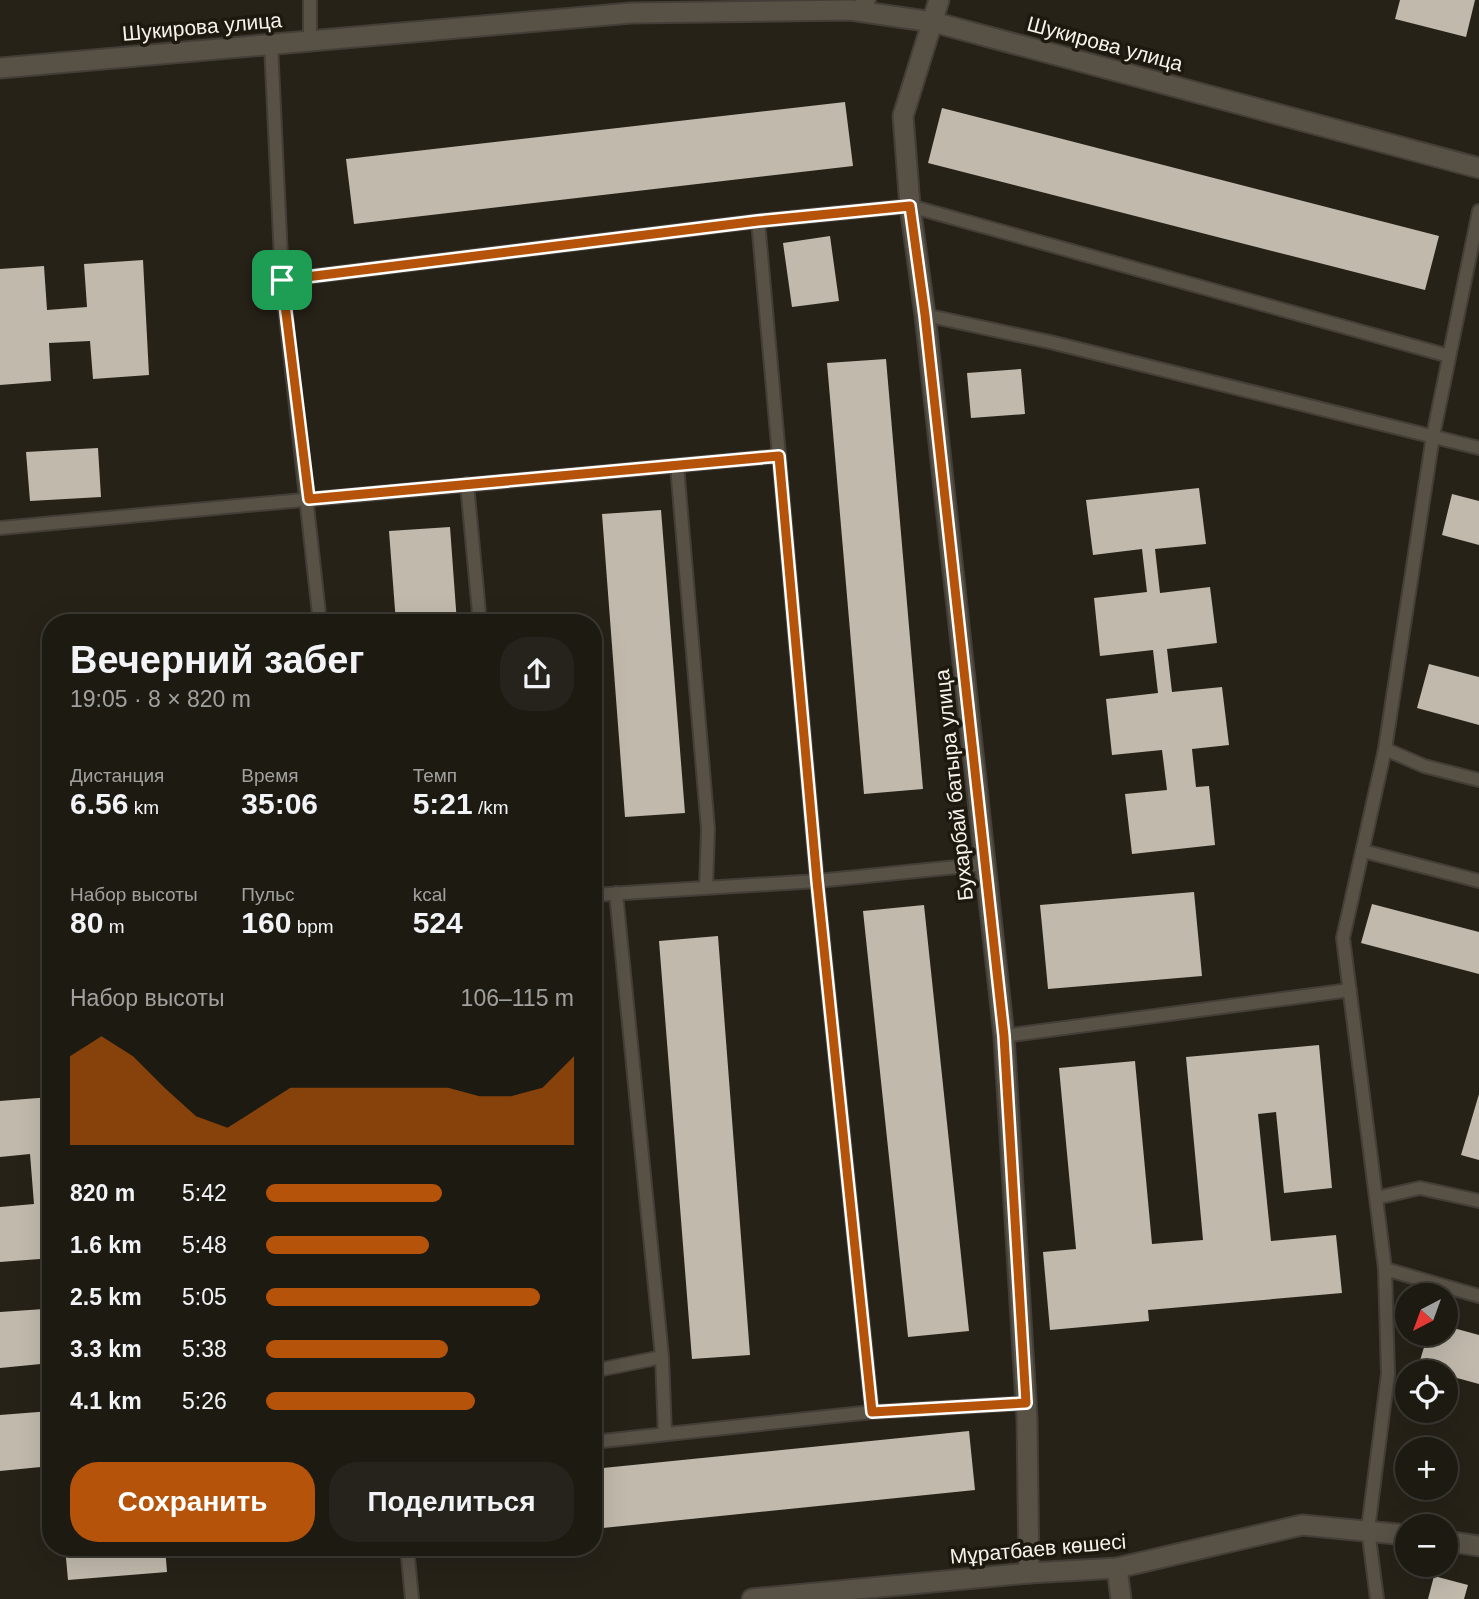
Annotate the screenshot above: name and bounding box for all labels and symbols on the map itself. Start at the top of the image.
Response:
street label: Шукирова улица [121,8,283,45]
street label: Шукирова улица [1025,12,1186,75]
pin [252,250,312,310]
street label: Бухарбай батыра улица [930,668,977,902]
north arrow [1395,1283,1458,1346]
street label: Мұратбаев көшесі [949,1529,1127,1568]

